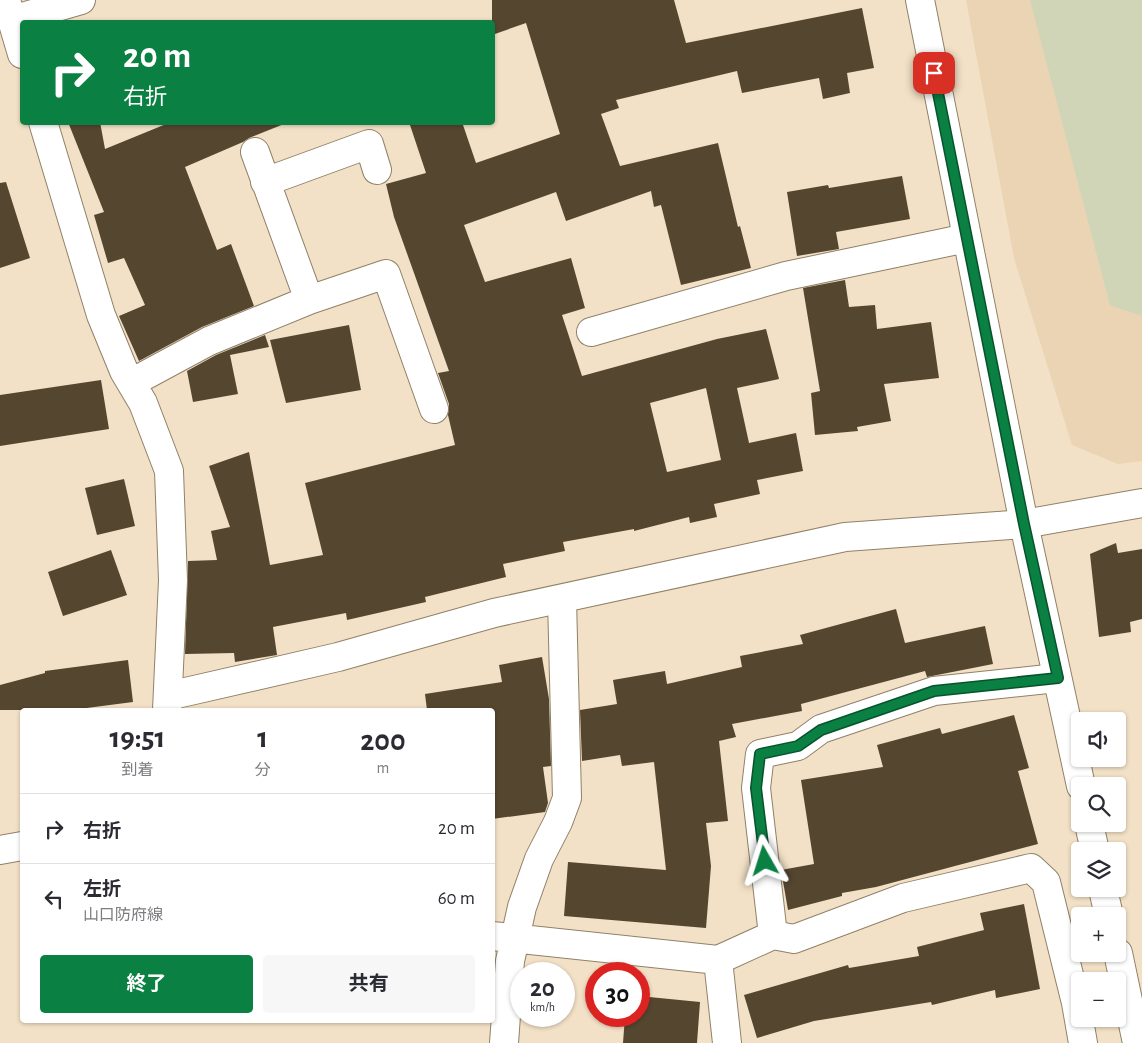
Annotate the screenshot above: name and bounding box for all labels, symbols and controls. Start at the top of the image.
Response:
text: 20 m [123,39,191,74]
icon: right [40,40,105,105]
pin [913,52,955,94]
icon: arrive [920,59,948,87]
text: 右折 [123,86,167,108]
map controls [1071,712,1126,1027]
button: sound [1071,712,1126,767]
text: 19:51 [109,723,165,753]
text: 1 [257,723,268,753]
text: 200 [360,726,406,756]
text: m [376,760,389,776]
text: 到着 [121,762,153,778]
text: 分 [255,762,271,778]
button: search [1071,777,1126,832]
icon: right [40,815,68,843]
text: 20 m [438,819,475,838]
text: 右折 [83,822,121,841]
position arrow [738,834,790,886]
button: layers [1071,842,1126,897]
text: 左折 [83,880,121,899]
icon: left [40,885,68,913]
text: 60 m [438,889,475,908]
text: 山口防府線 [83,907,163,923]
button: + [1071,907,1126,962]
button: 終了 [40,955,253,1013]
button: 共有 [263,955,475,1013]
speed limit sign: 30 [585,962,650,1027]
button: − [1071,972,1126,1027]
text: 20 [530,976,555,1001]
text: km/h [530,1001,555,1013]

